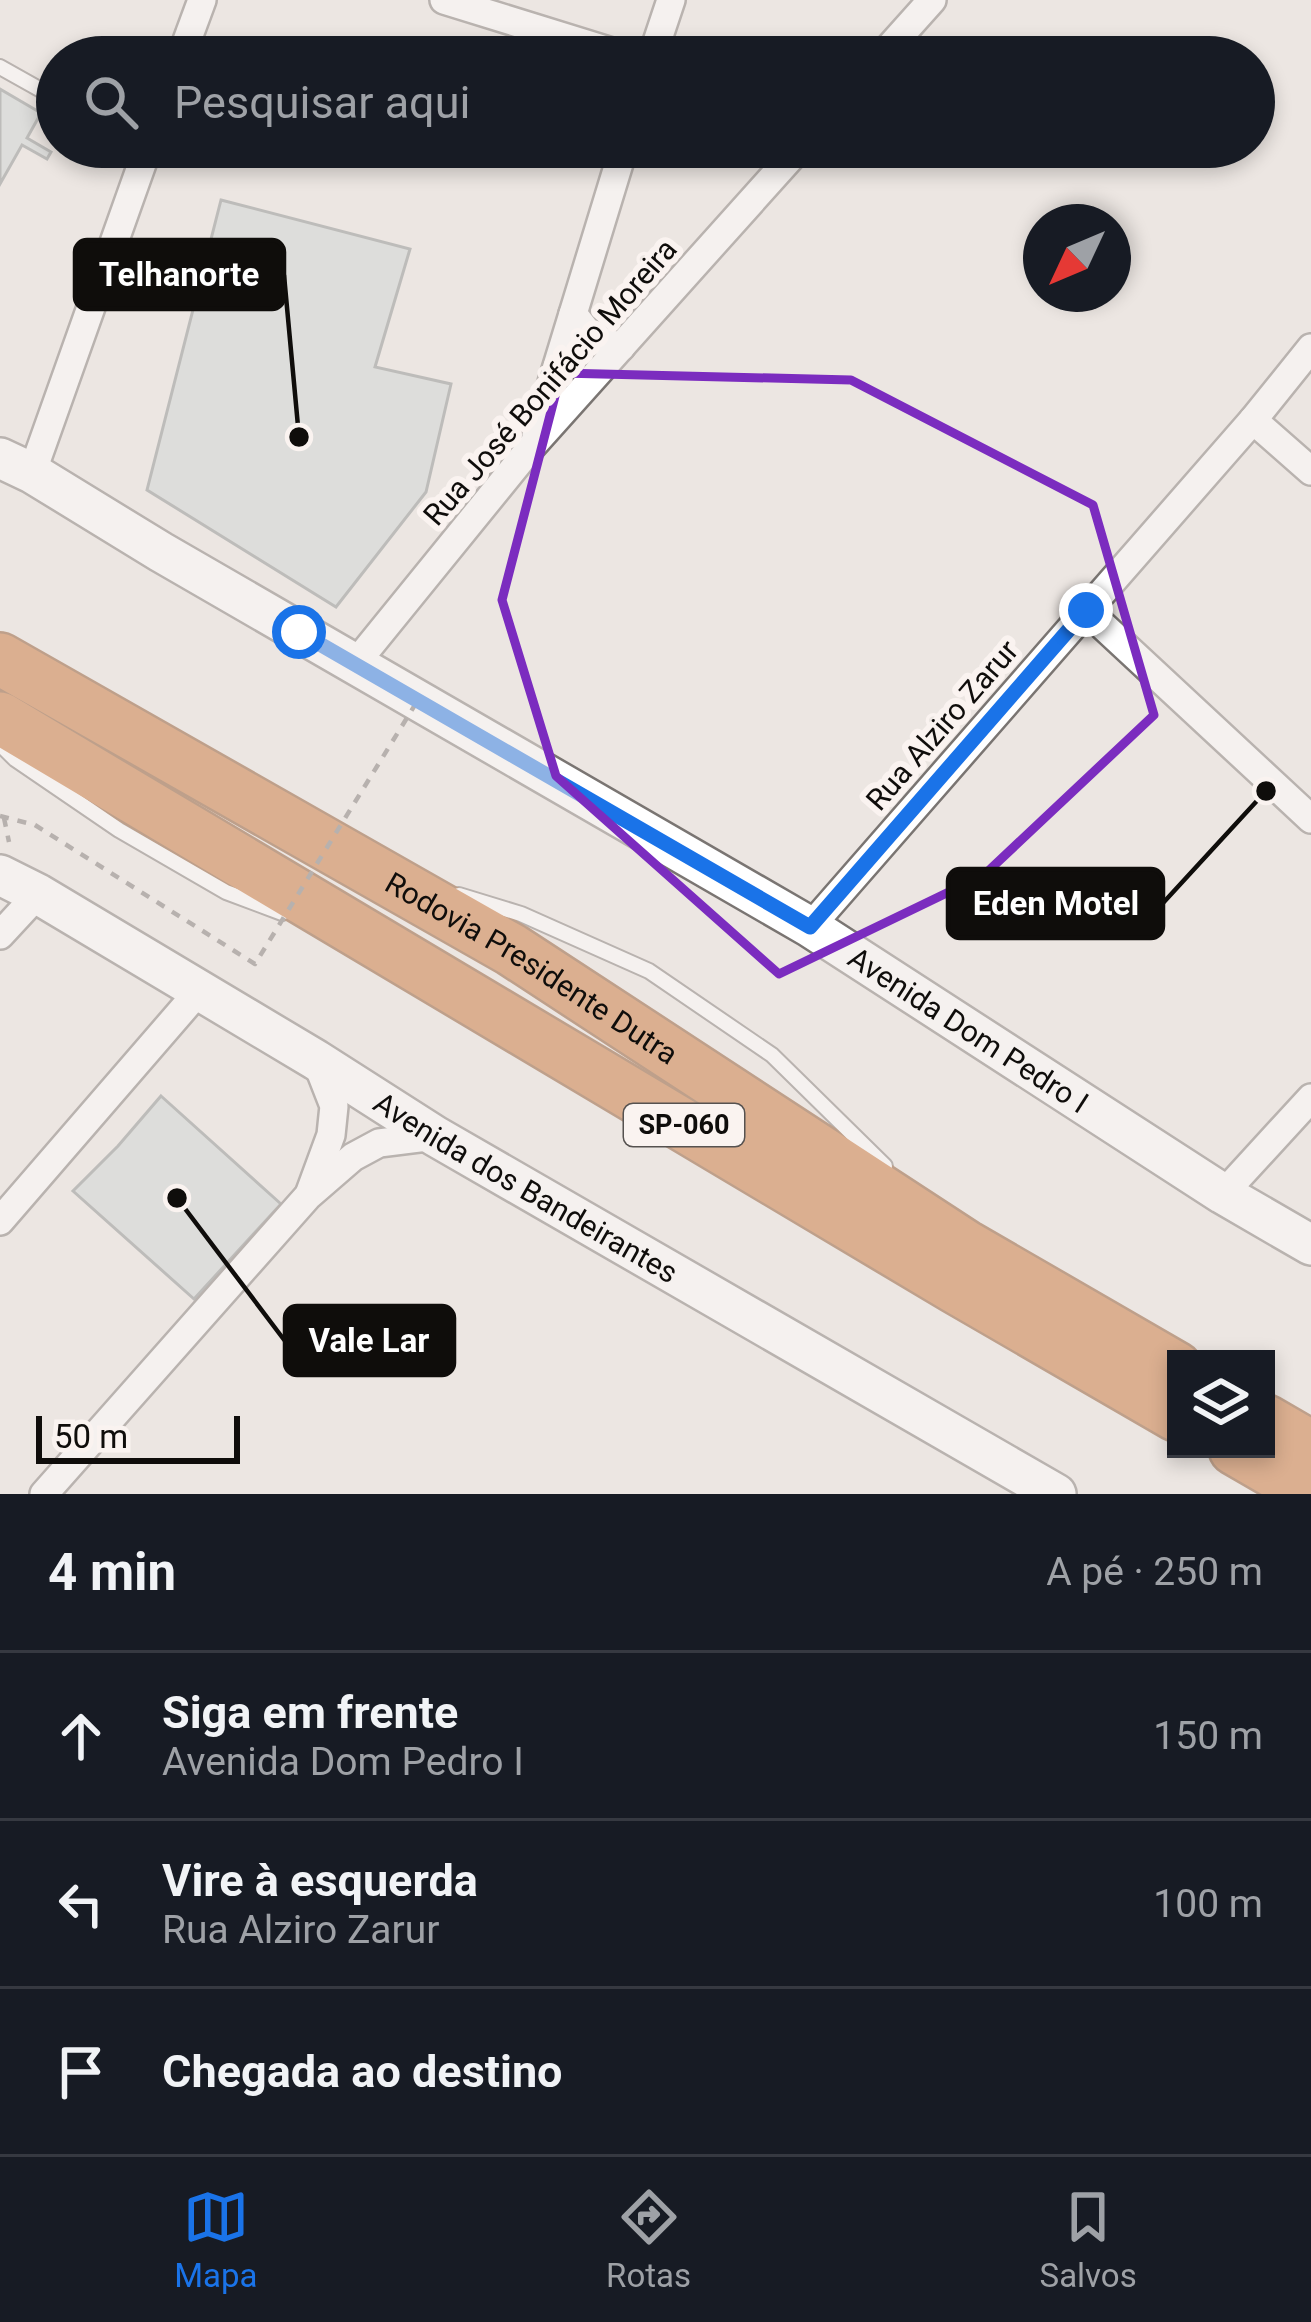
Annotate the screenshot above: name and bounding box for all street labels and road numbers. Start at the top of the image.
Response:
street label: Rua José Bonifácio Moreira [416,232,684,532]
street label: Rua Alziro Zarur [859,633,1025,817]
street label: Rodovia Presidente Dutra [379,864,685,1071]
street label: Avenida Dom Pedro I [842,939,1095,1120]
street label: Avenida dos Bandeirantes [368,1084,684,1290]
road number: SP-060 [624,1104,744,1146]

